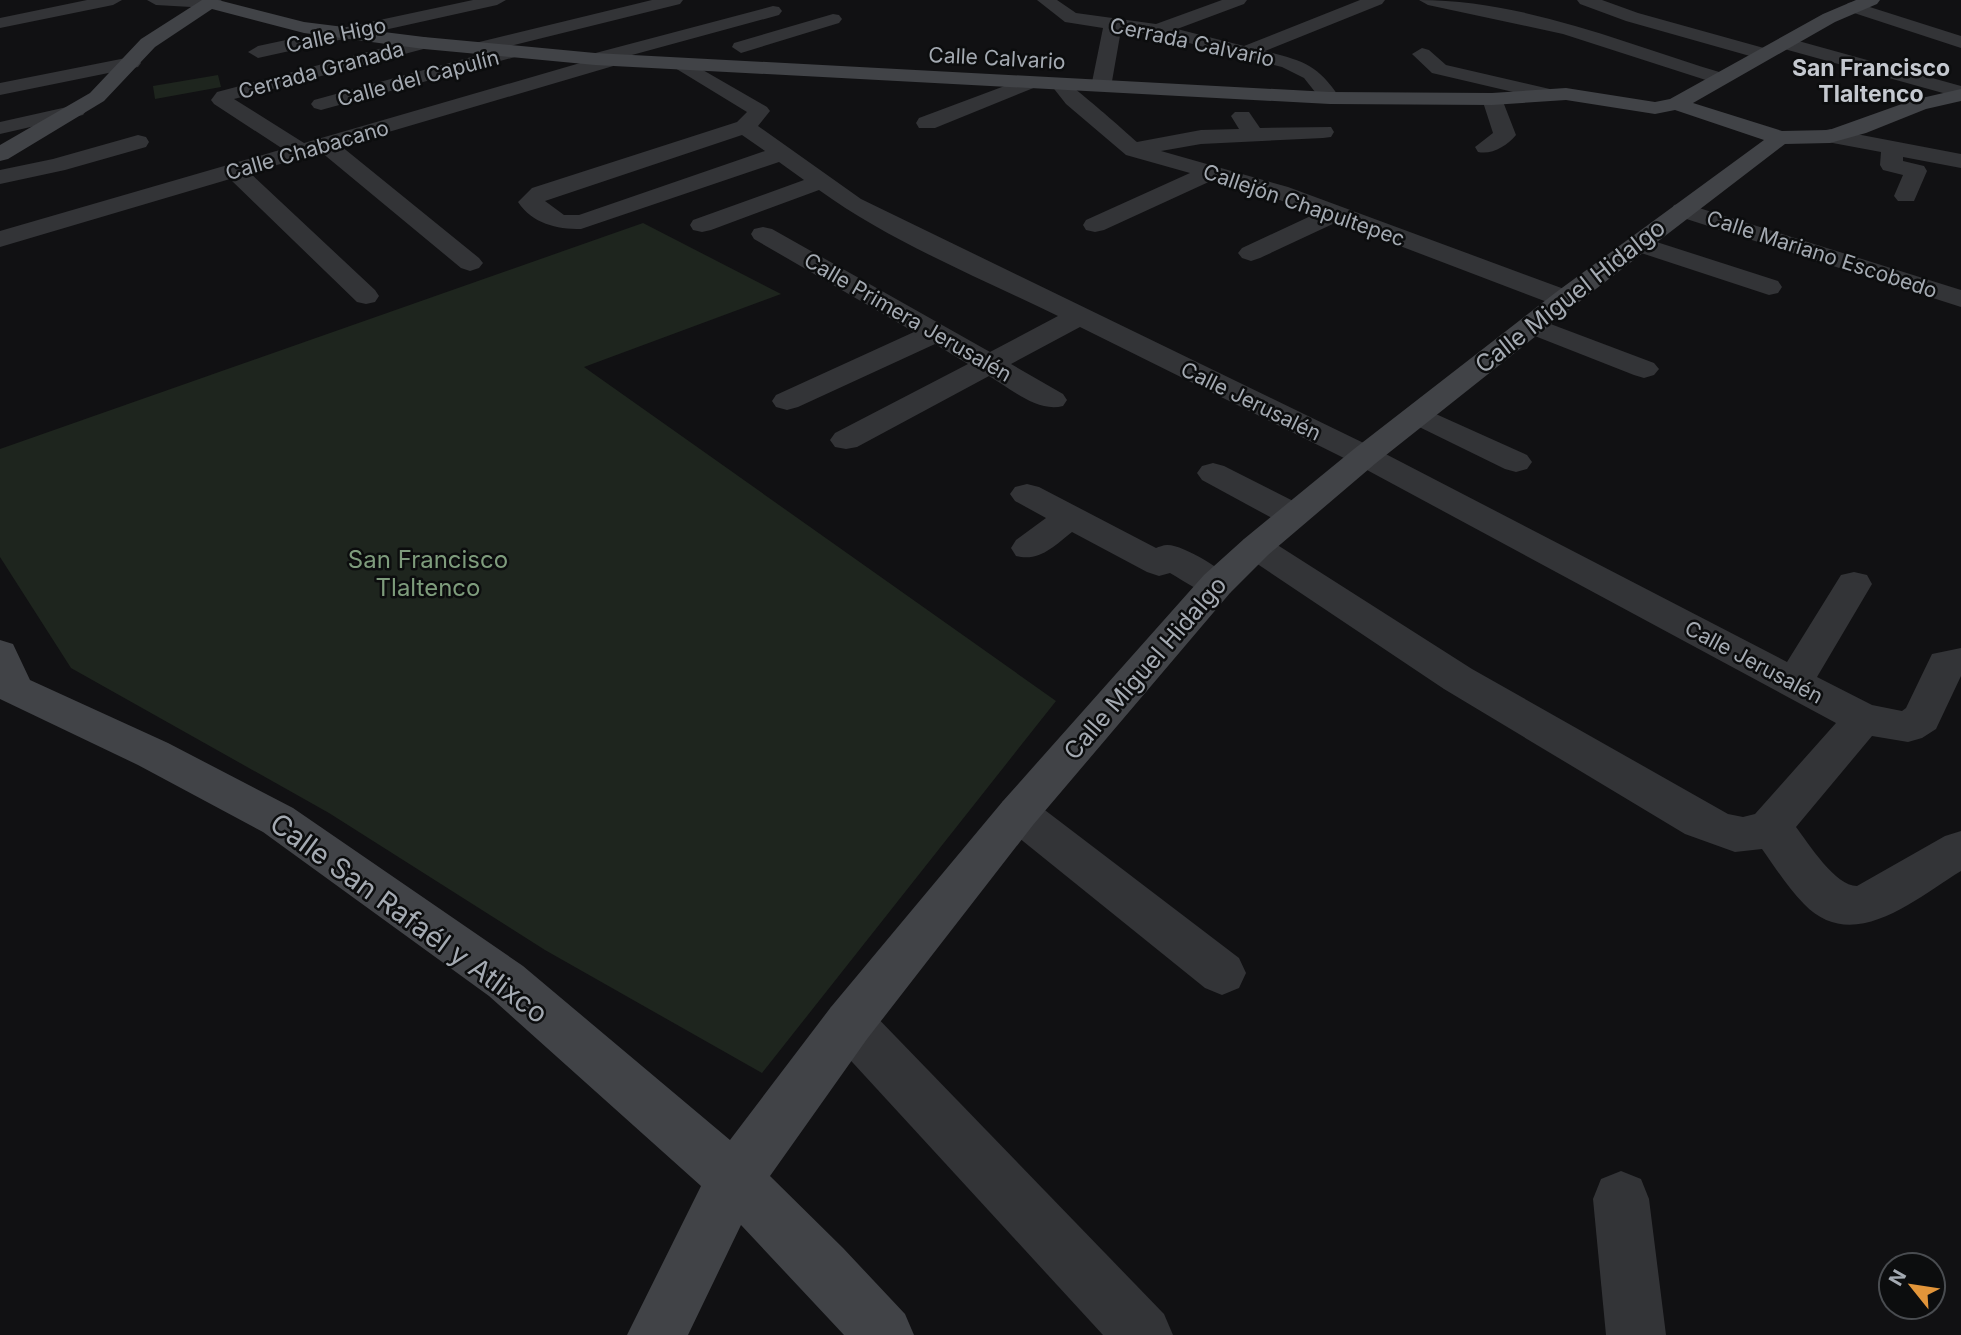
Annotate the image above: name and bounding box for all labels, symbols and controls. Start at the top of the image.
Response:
street label: Calle Higo [284,12,388,58]
street label: Cerrada Calvario [1107,12,1277,72]
street label: Cerrada Granada [236,36,406,104]
street label: Calle Calvario [928,42,1066,74]
street label: Calle del Capulín [334,44,502,112]
district label: San Francisco Tlaltenco [1792,54,1950,108]
street label: Calle Chabacano [222,115,392,185]
street label: Callejón Chapultepec [1200,159,1408,251]
street label: Calle Mariano Escobedo [1703,205,1941,303]
street label: Calle Miguel Hidalgo [1469,213,1671,379]
street label: Calle Primera Jerusalén [800,247,1016,387]
street label: Calle Jerusalén [1177,356,1325,446]
park label: San Francisco Tlaltenco [348,545,508,602]
street label: Calle Miguel Hidalgo [1058,571,1232,765]
street label: Calle Jerusalén [1681,615,1827,709]
street label: Calle San Rafaél y Atlixco [264,806,554,1030]
north arrow [1877,1251,1947,1321]
text: N [1884,1266,1911,1290]

